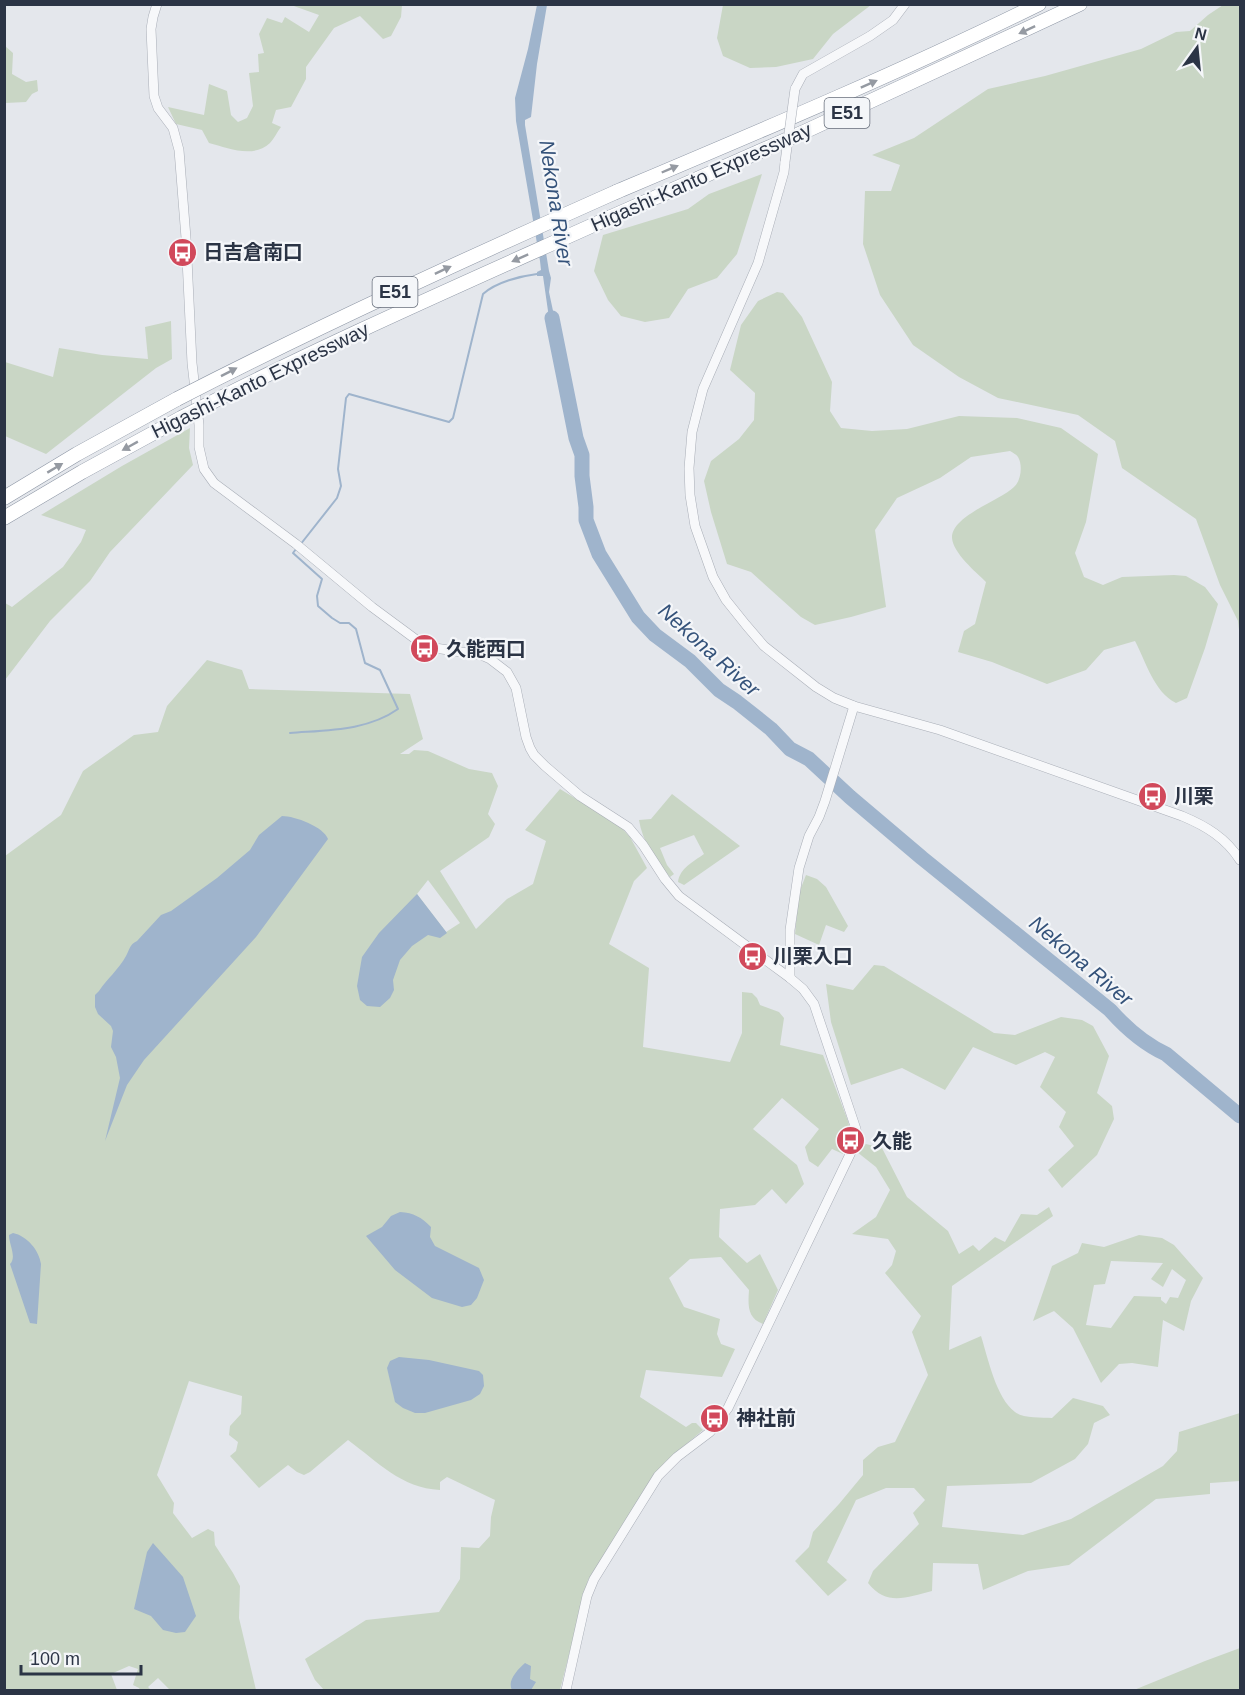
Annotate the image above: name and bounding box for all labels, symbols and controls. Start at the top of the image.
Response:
north arrow [1167,18,1227,78]
text: N [1193,24,1209,44]
one-way arrow [1019,25,1036,34]
one-way arrow [860,79,877,88]
road number: E51 [824,98,870,128]
street label: Higashi-Kanto Expressway [587,118,815,236]
water label: Nekona River [535,138,578,269]
one-way arrow [661,164,679,173]
bus stop icon: 日吉倉南口 [166,236,198,268]
place label: 日吉倉南口 [203,241,303,263]
one-way arrow [510,253,528,263]
one-way arrow [434,265,451,274]
road number: E51 [372,277,418,307]
street label: Higashi-Kanto Expressway [148,318,372,442]
one-way arrow [220,368,238,378]
one-way arrow [121,441,138,451]
one-way arrow [47,462,63,473]
water label: Nekona River [654,599,765,701]
bus stop icon: 久能西口 [409,633,441,665]
place label: 久能西口 [446,638,526,660]
bus stop icon: 川栗 [1137,780,1169,812]
place label: 川栗 [1174,785,1214,807]
water label: Nekona River [1025,911,1138,1011]
bus stop icon: 川栗入口 [736,940,768,972]
place label: 川栗入口 [773,945,853,967]
bus stop icon: 久能 [835,1125,867,1157]
place label: 久能 [872,1130,912,1152]
bus stop icon: 神社前 [699,1402,731,1434]
place label: 神社前 [736,1407,796,1429]
scale bar [21,1638,141,1676]
text: 100 m [30,1649,80,1669]

